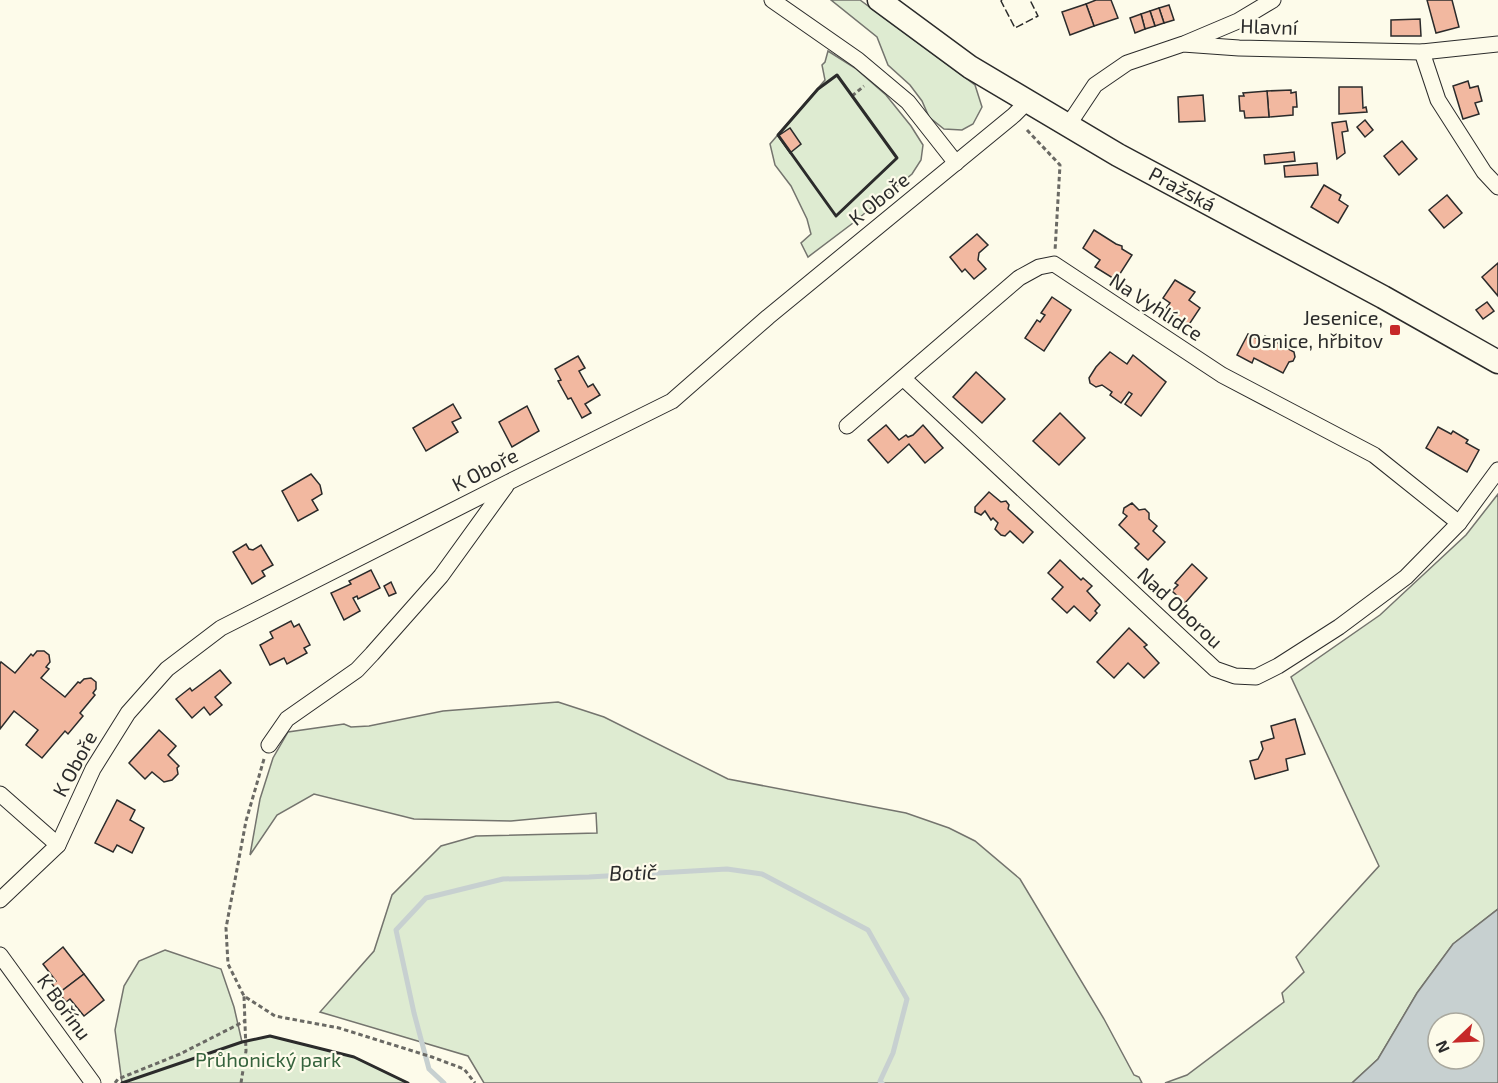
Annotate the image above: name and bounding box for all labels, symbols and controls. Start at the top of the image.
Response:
street label: Hlavní [1240,13,1299,39]
street label: Pražská [1145,161,1220,216]
street label: K Oboře [843,167,913,230]
street label: Na Vyhlídce [1105,267,1208,345]
place label: Jesenice, Osnice, hřbitov [1248,305,1383,352]
marker: Jesenice, Osnice, hřbitov [1388,323,1402,337]
street label: K Oboře [448,442,521,496]
street label: Nad Oborou [1133,562,1228,653]
street label: K Oboře [47,727,101,800]
water label: Botič [609,858,658,885]
street label: K Bořínu [33,969,97,1044]
north arrow [1426,1011,1486,1071]
text: N [1431,1038,1453,1056]
park label: Průhonický park [195,1047,341,1071]

